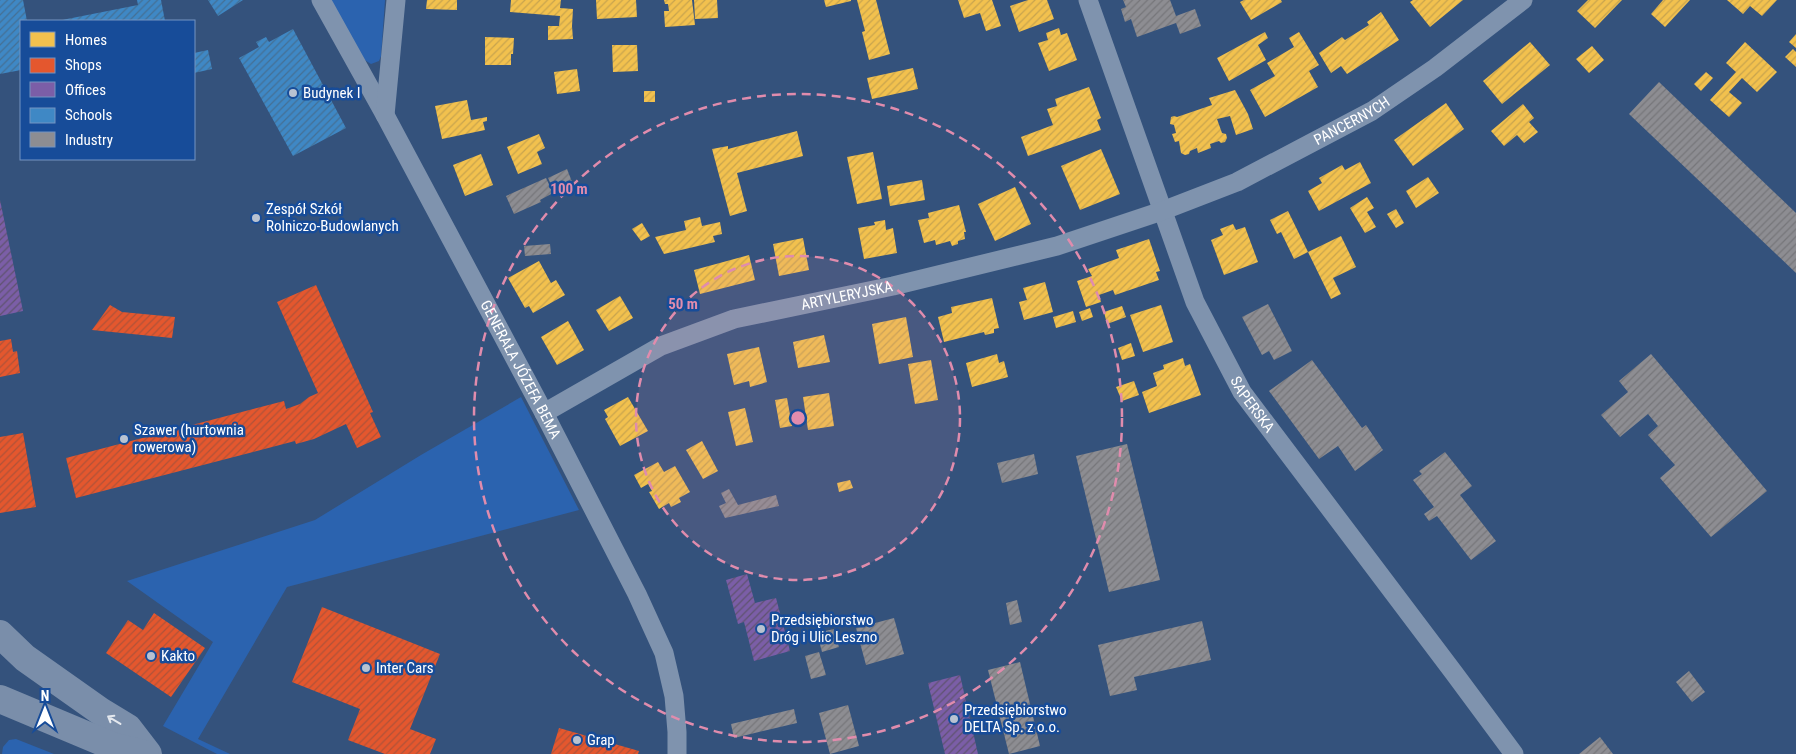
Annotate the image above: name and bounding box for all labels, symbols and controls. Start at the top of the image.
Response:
legend [20,20,195,160]
text: Homes [65,31,107,49]
text: Shops [65,56,102,74]
text: Offices [65,81,106,99]
place label: Budynek I [303,84,360,102]
marker: Budynek I [287,87,299,99]
street label: PANCERNYCH [1311,93,1393,149]
text: Schools [65,106,112,124]
text: Industry [65,131,113,149]
text: 100 m [550,180,588,198]
place label: Zespół Szkół Rolniczo-Budowlanych [266,200,399,235]
marker: Zespół Szkół Rolniczo-Budowlanych [250,212,262,224]
street label: ARTYLERYJSKA [799,277,895,314]
text: 50 m [668,295,698,313]
street label: GENERAŁA JÓZEFA BEMA [476,297,565,442]
street label: SAPERSKA [1226,373,1279,436]
centre of rings [789,409,807,427]
place label: Szawer (hurtownia rowerowa) [134,421,244,456]
marker: Szawer (hurtownia rowerowa) [118,433,130,445]
place label: Przedsiębiorstwo Dróg i Ulic Leszno [771,611,877,646]
marker: Przedsiębiorstwo Dróg i Ulic Leszno [755,623,767,635]
place label: Kakto [161,647,195,665]
marker: Kakto [145,650,157,662]
place label: Inter Cars [376,659,434,677]
marker: Inter Cars [360,662,372,674]
north arrow [20,684,70,734]
text: N [41,688,49,704]
place label: Przedsiębiorstwo DELTA Sp. z o.o. [964,701,1067,736]
marker: Przedsiębiorstwo DELTA Sp. z o.o. [948,713,960,725]
one-way arrow [108,714,122,724]
place label: Grap [587,731,615,749]
marker: Grap [571,734,583,746]

